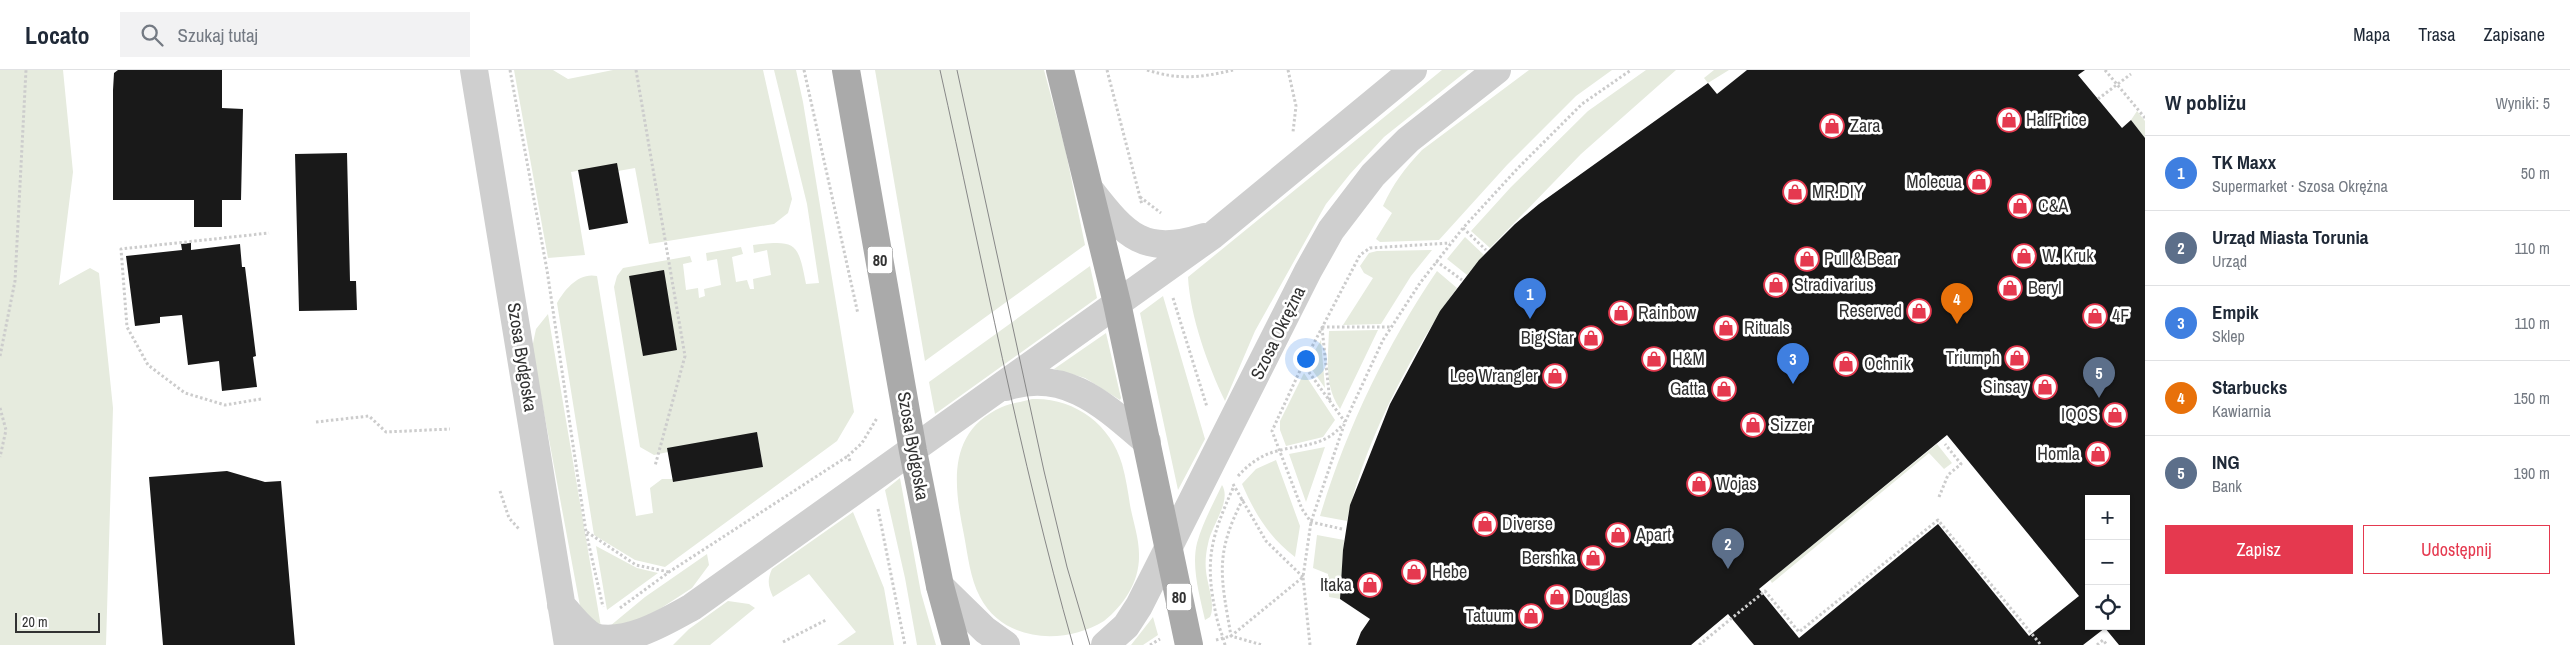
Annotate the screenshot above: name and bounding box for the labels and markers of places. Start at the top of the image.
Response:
shop icon: HalfPrice [1996,107,2022,133]
place label: HalfPrice [2026,107,2087,132]
shop icon: Zara [1819,113,1845,139]
place label: Zara [1850,113,1880,138]
place label: Molecua [1906,169,1962,194]
shop icon: Molecua [1966,169,1992,195]
shop icon: MR.DIY [1782,179,1808,205]
place label: MR.DIY [1812,179,1864,204]
shop icon: C&A [2007,193,2033,219]
place label: C&A [2038,193,2069,218]
shop icon: W. Kruk [2011,243,2037,269]
place label: W. Kruk [2042,243,2094,268]
shop icon: Pull & Bear [1794,246,1820,272]
place label: Pull & Bear [1824,246,1898,271]
shop icon: Stradivarius [1763,272,1789,298]
place label: Stradivarius [1794,272,1874,297]
shop icon: Beryl [1997,275,2023,301]
place label: Beryl [2028,275,2062,300]
pin: 1 [1514,278,1546,319]
pin: 4 [1941,283,1973,324]
place label: Reserved [1839,298,1902,323]
shop icon: Reserved [1906,298,1932,324]
shop icon: Rainbow [1608,300,1634,326]
place label: Rainbow [1638,300,1697,325]
shop icon: 4F [2082,303,2108,329]
place label: 4F [2112,303,2129,328]
shop icon: Rituals [1713,315,1739,341]
place label: Rituals [1744,315,1790,340]
place label: Big Star [1521,325,1574,350]
shop icon: Big Star [1578,325,1604,351]
pin: 3 [1777,343,1809,384]
place label: Triumph [1946,345,2000,370]
shop icon: Triumph [2004,345,2030,371]
shop icon: H&M [1641,346,1667,372]
place label: H&M [1672,346,1705,371]
shop icon: Ochnik [1833,351,1859,377]
place label: Ochnik [1864,351,1911,376]
pin: 5 [2083,357,2115,398]
place label: Lee Wrangler [1450,363,1538,388]
shop icon: Lee Wrangler [1542,363,1568,389]
place label: Sinsay [1983,374,2029,399]
shop icon: Sinsay [2032,374,2058,400]
place label: Gatta [1670,376,1706,401]
shop icon: Gatta [1711,376,1737,402]
place label: IQOS [2061,402,2098,427]
shop icon: IQOS [2102,402,2128,428]
shop icon: Sizzer [1740,412,1766,438]
place label: Sizzer [1770,412,1812,437]
place label: Homla [2037,441,2080,466]
shop icon: Homla [2085,441,2111,467]
shop icon: Wojas [1686,471,1712,497]
place label: Wojas [1716,471,1757,496]
shop icon: Diverse [1472,511,1498,537]
place label: Diverse [1502,511,1553,536]
shop icon: Apart [1605,522,1631,548]
place label: Apart [1635,522,1671,547]
pin: 2 [1712,528,1744,569]
place label: Bershka [1522,545,1576,570]
shop icon: Bershka [1580,545,1606,571]
shop icon: Hebe [1401,559,1427,585]
place label: Hebe [1432,559,1467,584]
place label: Itaka [1320,572,1352,597]
shop icon: Itaka [1357,572,1383,598]
shop icon: Douglas [1544,584,1570,610]
place label: Douglas [1574,584,1628,609]
place label: Tatuum [1465,603,1514,628]
shop icon: Tatuum [1518,603,1544,629]

